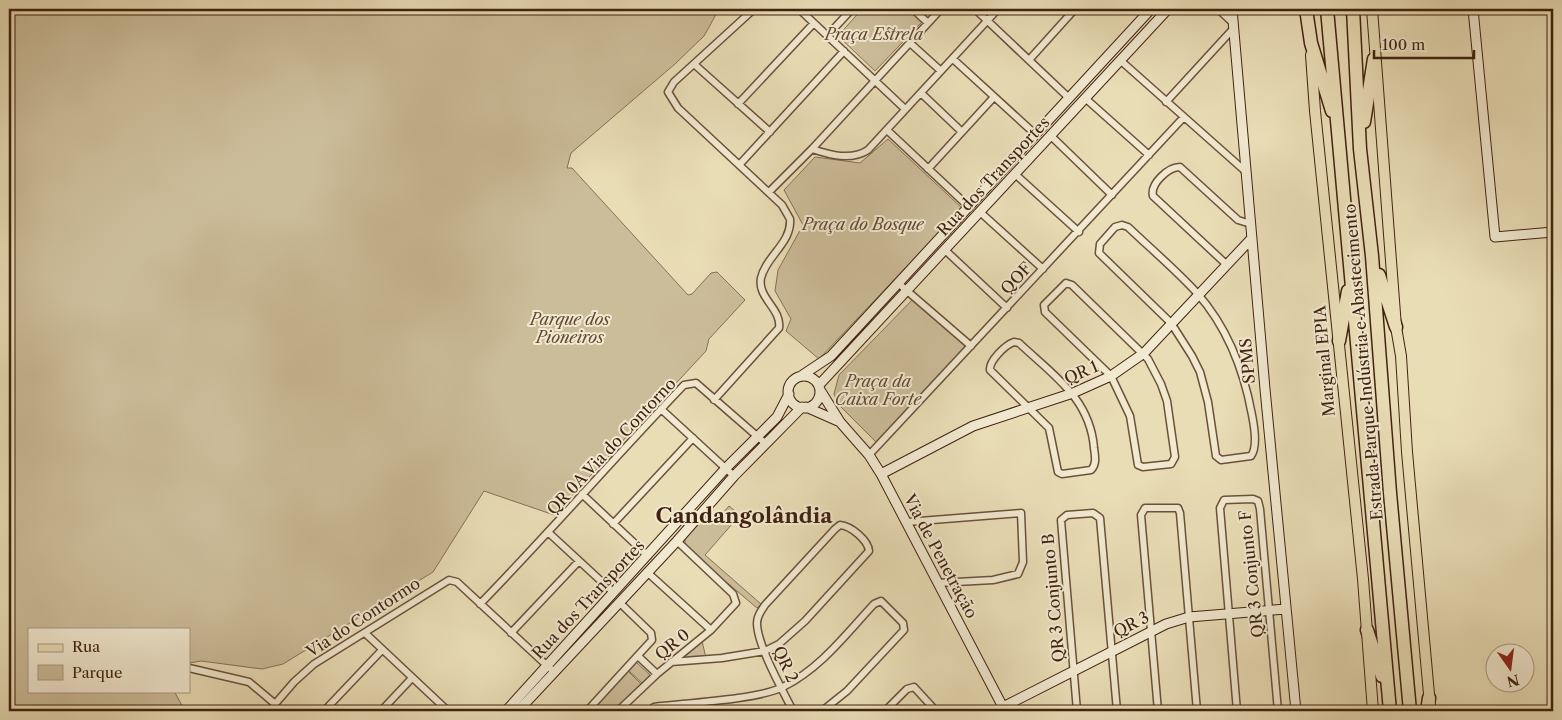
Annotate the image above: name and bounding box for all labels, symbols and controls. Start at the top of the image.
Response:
park label: Praça Estrela [823,24,924,44]
scale bar [1374,28,1474,60]
text: 100 m [1382,35,1425,54]
street label: Rua dos Transportes [933,112,1053,240]
street label: Estrada Parque Indústria e Abastecimento [1339,203,1387,521]
park label: Praça do Bosque [800,214,925,234]
street label: QOF [996,258,1036,298]
street label: Marginal EPIA [1309,304,1339,417]
park label: Parque dos Pioneiros [528,309,610,347]
street label: SPMS [1235,337,1259,385]
street label: QR 1 [1061,356,1101,388]
park label: Praça da Caixa Forte [835,371,923,409]
street label: QR 0A Via do Contorno [542,373,680,519]
street label: Via de Penetração [899,490,982,622]
district label: Candangolândia [656,503,833,528]
street label: QR 3 Conjunto F [1234,509,1268,639]
street label: QR 3 Conjunto B [1037,533,1069,663]
street label: Rua dos Transportes [528,535,648,663]
street label: Via do Contormo [301,573,424,662]
street label: QR 3 [1110,607,1152,641]
street label: QR 0 [651,624,693,664]
legend [28,628,190,692]
text: Rua [72,637,100,656]
north arrow [1484,642,1534,692]
street label: QR 2 [769,643,803,685]
text: Parque [72,663,122,682]
text: N [1505,670,1521,691]

